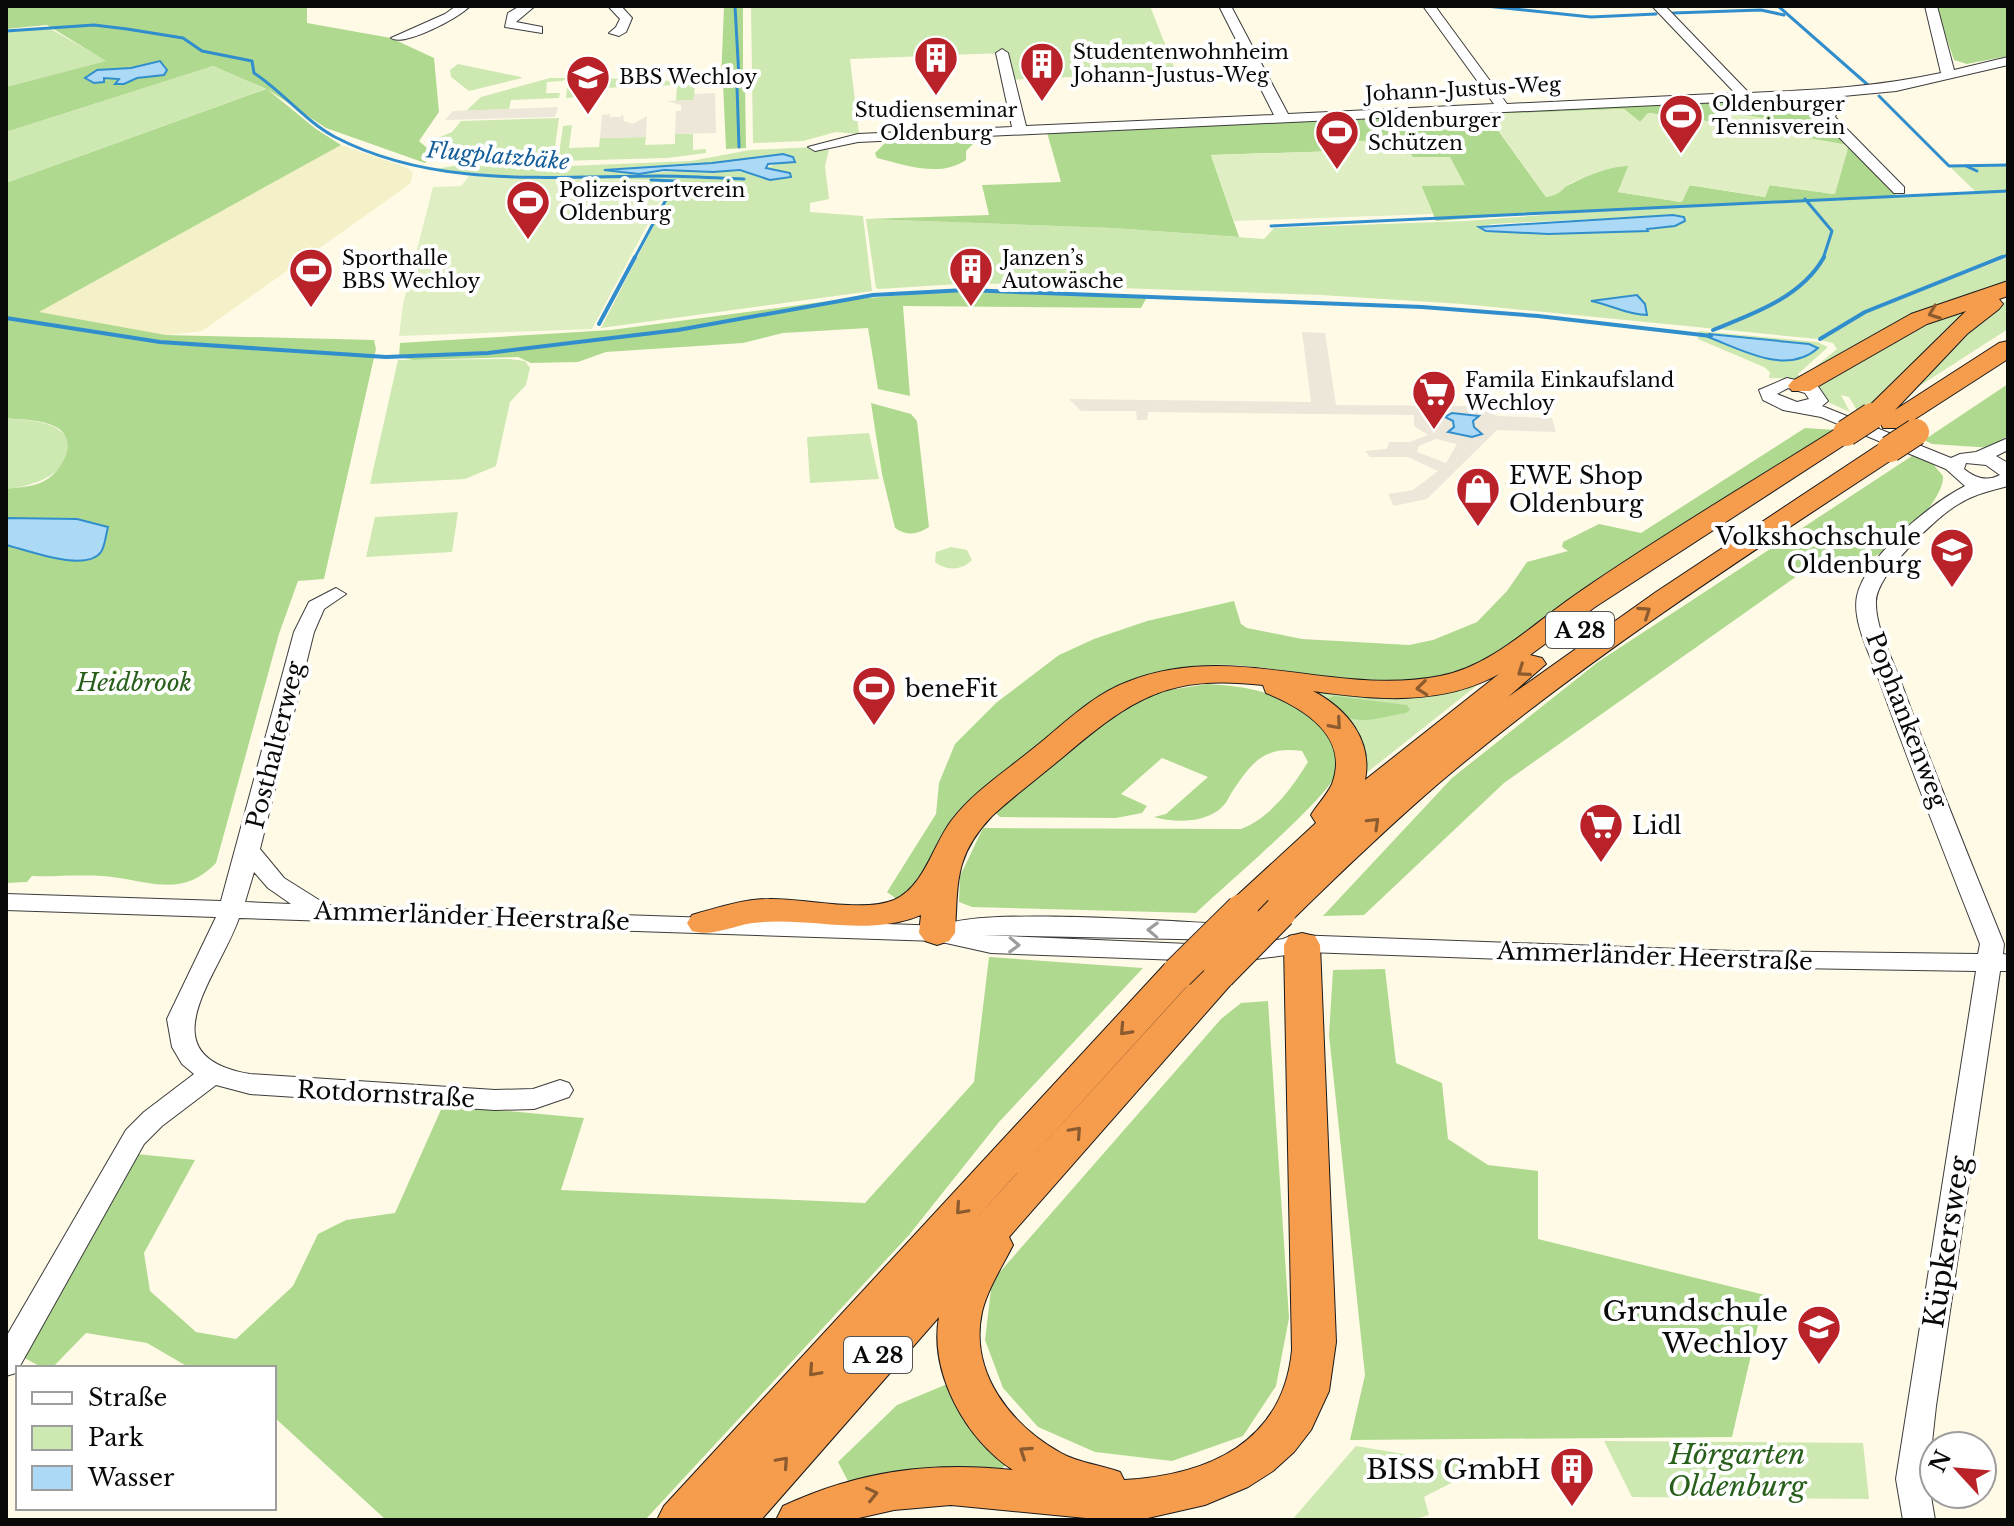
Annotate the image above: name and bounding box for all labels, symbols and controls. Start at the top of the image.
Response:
building icon: Studienseminar Oldenburg [912,34,960,97]
building icon: Studentenwohnheim Johann-Justus-Weg [1018,40,1066,103]
place label: Studentenwohnheim Johann-Justus-Weg [1070,40,1289,87]
school or university icon: BBS Wechloy [564,53,612,116]
place label: BBS Wechloy [619,65,757,89]
street label: Johann-Justus-Weg [1362,72,1562,106]
sports icon: Oldenburger Tennisverein [1657,92,1705,155]
place label: Oldenburger Tennisverein [1712,92,1845,139]
place label: Studienseminar Oldenburg [855,98,1018,145]
sports icon: Oldenburger Schützen [1313,108,1361,171]
place label: Oldenburger Schützen [1368,108,1501,155]
water label: Flugplatzbäke [424,136,571,176]
sports icon: Polizeisportverein Oldenburg [504,178,552,241]
place label: Polizeisportverein Oldenburg [559,178,746,225]
building icon: Janzen’s Autowäsche [947,245,995,308]
sports icon: Sporthalle BBS Wechloy [287,246,335,309]
place label: Sporthalle BBS Wechloy [342,246,480,293]
place label: Janzen’s Autowäsche [999,246,1124,293]
one-way arrow [1928,303,1942,320]
supermarket icon: Famila Einkaufsland Wechloy [1410,368,1458,431]
place label: Famila Einkaufsland Wechloy [1464,368,1674,415]
place label: EWE Shop Oldenburg [1509,461,1644,518]
shop icon: EWE Shop Oldenburg [1454,465,1502,528]
place label: Volkshochschule Oldenburg [1715,522,1922,579]
school or university icon: Volkshochschule Oldenburg [1928,526,1976,589]
one-way arrow [1637,607,1651,622]
road number: A 28 [1546,612,1614,648]
street label: Pophankenweg [1860,628,1954,813]
street label: Posthalterweg [240,658,310,832]
one-way arrow [1517,661,1531,676]
sports icon: beneFit [850,664,898,727]
park label: Heidbrook [75,668,192,697]
place label: beneFit [904,674,998,703]
one-way arrow [1415,679,1428,696]
one-way arrow [1326,715,1341,730]
supermarket icon: Lidl [1577,801,1625,864]
place label: Lidl [1632,811,1682,840]
one-way arrow [1365,817,1379,832]
street label: Ammerländer Heerstraße [313,896,630,936]
one-way arrow [1146,921,1159,938]
street label: Ammerländer Heerstraße [1496,936,1813,976]
one-way arrow [1008,937,1021,954]
one-way arrow [1120,1021,1134,1036]
street label: Rotdornstraße [296,1075,476,1113]
one-way arrow [1067,1126,1081,1141]
street label: Küpkersweg [1916,1152,1978,1330]
one-way arrow [956,1199,970,1214]
place label: Grundschule Wechloy [1602,1294,1788,1361]
school or university icon: Grundschule Wechloy [1795,1303,1843,1366]
road number: A 28 [844,1337,912,1373]
one-way arrow [810,1362,824,1377]
legend [16,1366,276,1510]
text: Straße [88,1383,167,1412]
text: Park [88,1423,144,1452]
north arrow [1918,1430,1998,1510]
park label: Hörgarten Oldenburg [1668,1437,1808,1504]
building icon: BISS GmbH [1548,1445,1596,1508]
text: N [1924,1446,1957,1477]
one-way arrow [1019,1447,1033,1462]
place label: BISS GmbH [1366,1452,1541,1487]
one-way arrow [774,1456,788,1471]
text: Wasser [87,1463,175,1492]
one-way arrow [865,1486,878,1503]

